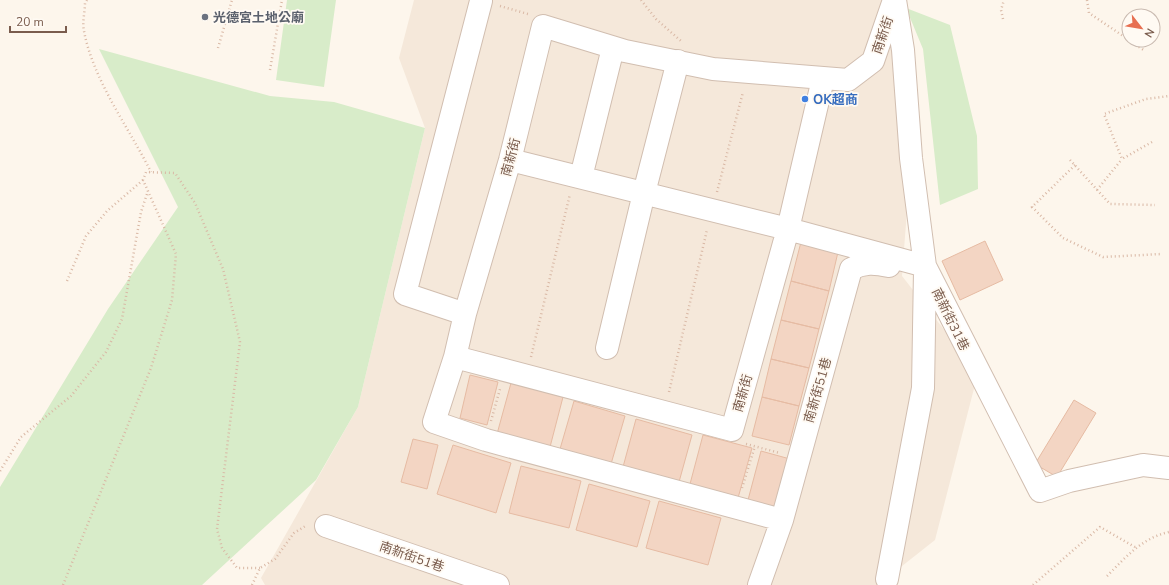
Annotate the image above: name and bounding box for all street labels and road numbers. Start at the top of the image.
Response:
street label: 南新街 [868,14,898,57]
street label: 南新街 [497,136,525,178]
street label: 南新街31巷 [927,285,973,354]
street label: 南新街51巷 [800,355,836,425]
street label: 南新街 [729,372,757,415]
street label: 南新街51巷 [377,537,447,576]

